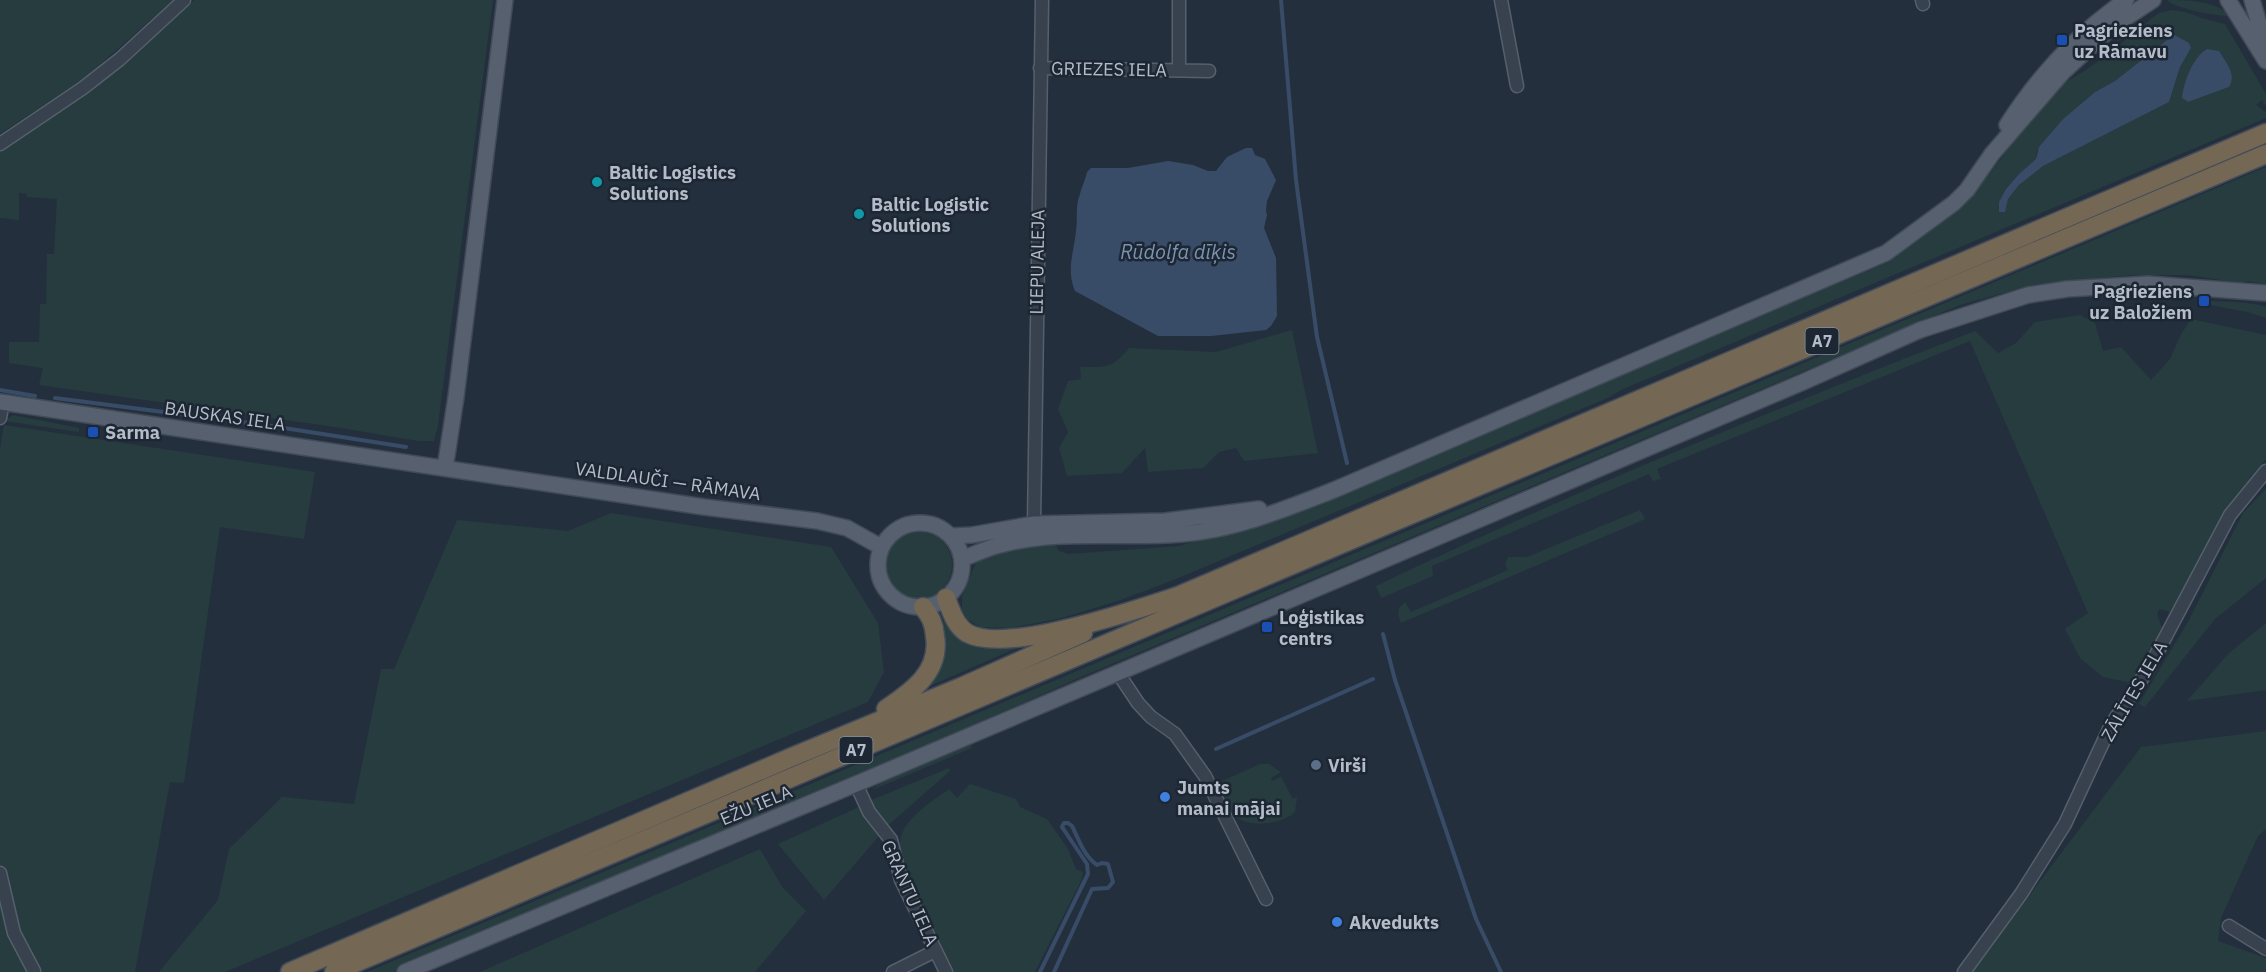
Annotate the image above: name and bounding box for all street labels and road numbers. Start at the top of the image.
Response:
street label: GRIEZES IELA [1051,56,1168,82]
street label: LIEPU ALEJA [1025,209,1049,315]
road number: A7 [1806,328,1838,354]
street label: BAUSKAS IELA [163,396,287,436]
street label: VALDLAUČI — RĀMAVA [574,456,763,505]
street label: ZĀLĪTES IELA [2096,636,2172,745]
road number: A7 [840,737,872,763]
street label: EŽU IELA [717,779,796,830]
street label: GRANTU IELA [876,836,944,950]

